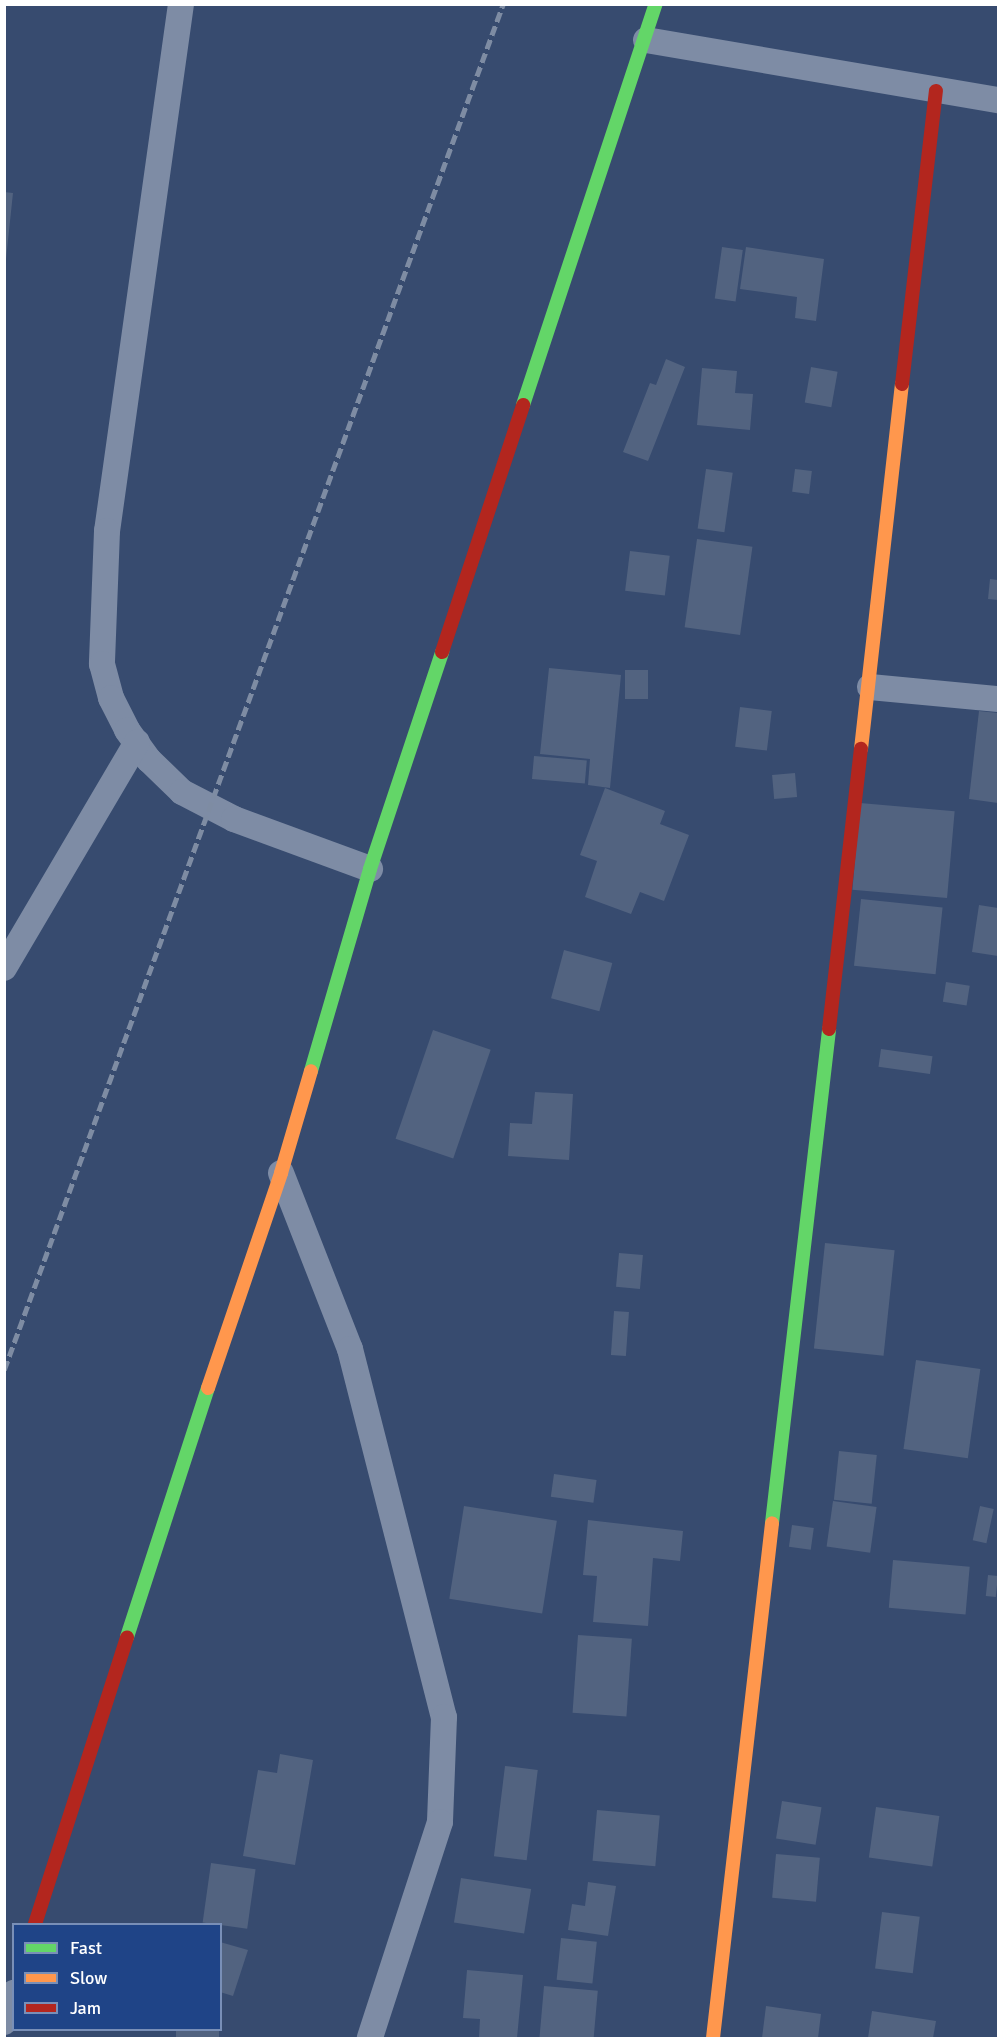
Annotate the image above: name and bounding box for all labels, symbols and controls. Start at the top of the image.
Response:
legend [12,1923,222,2031]
text: Fast [70,1937,102,1959]
text: Slow [70,1967,107,1989]
text: Jam [70,1997,101,2019]

